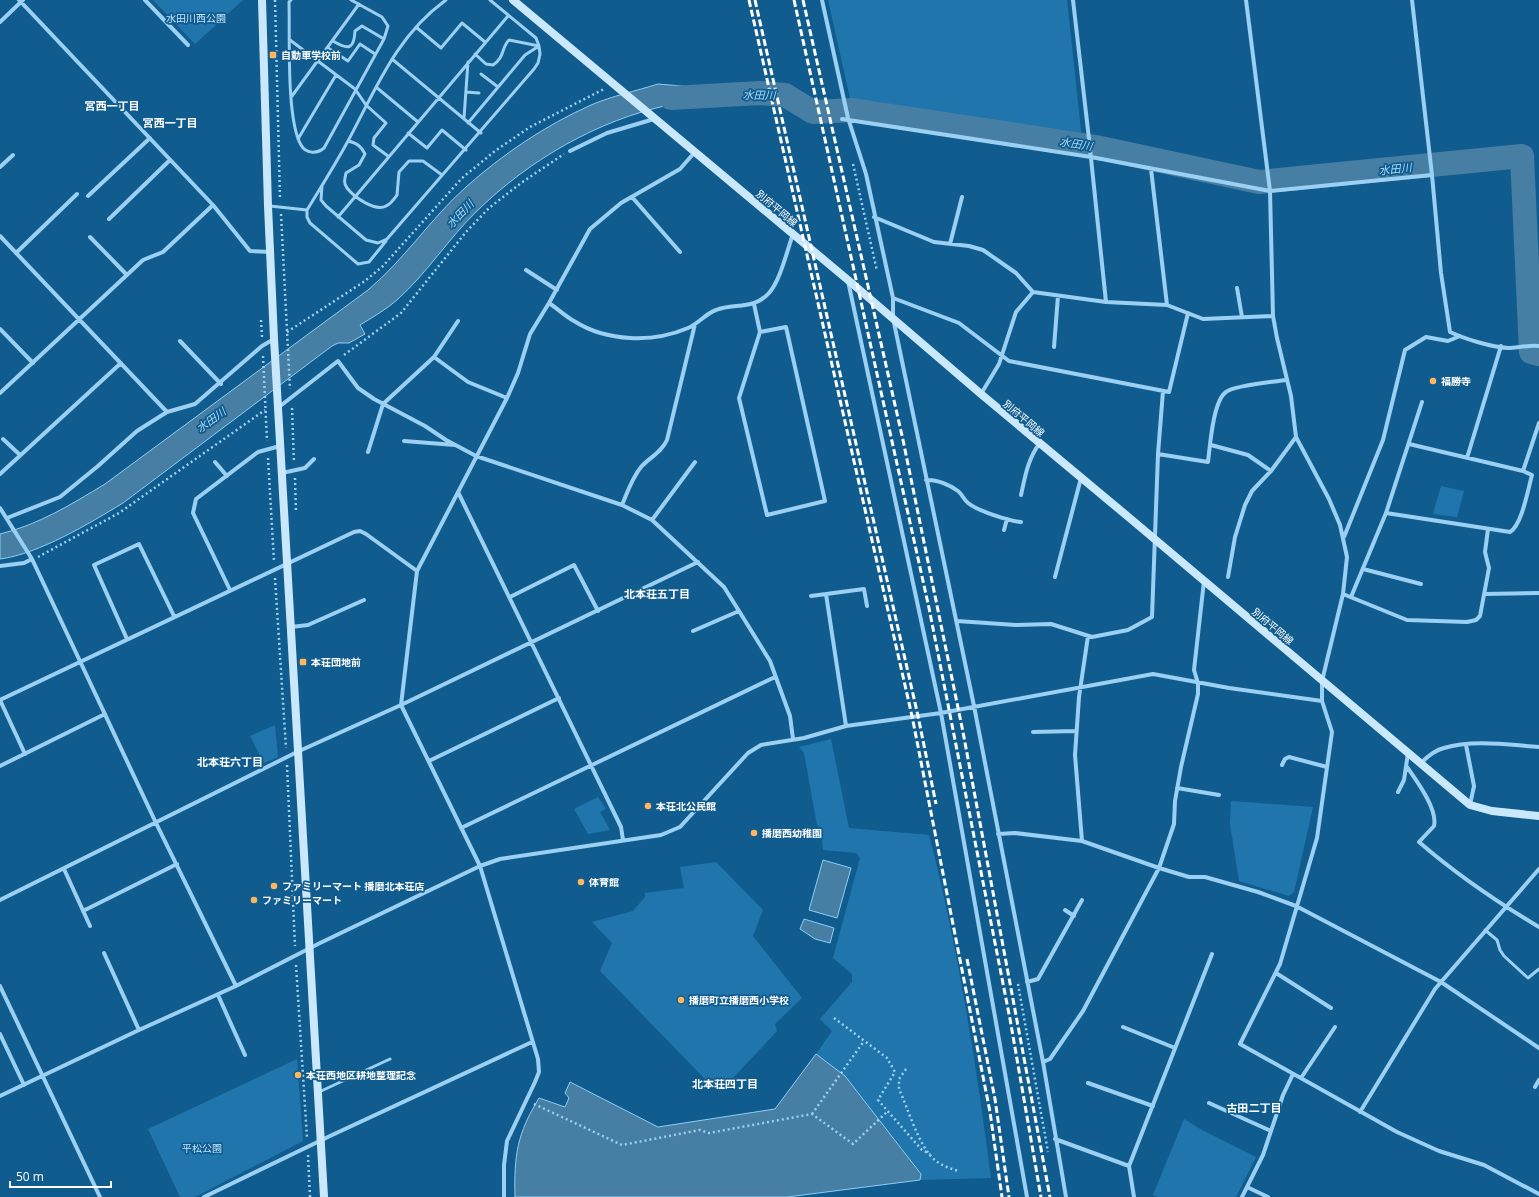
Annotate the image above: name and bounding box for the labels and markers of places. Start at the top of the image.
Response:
place label: 自動車学校前 [281,48,341,62]
marker: 自動車学校前 [268,50,278,60]
place label: 福勝寺 [1441,374,1471,388]
marker: 福勝寺 [1428,376,1438,386]
place label: 本荘団地前 [310,655,361,669]
marker: 本荘団地前 [298,657,308,667]
place label: 本荘北公民館 [655,799,716,813]
marker: 本荘北公民館 [643,801,653,811]
place label: 播磨西幼稚園 [762,826,822,840]
marker: 播磨西幼稚園 [749,828,759,838]
place label: 体育館 [588,875,619,889]
marker: 体育館 [576,877,586,887]
place label: ファミリーマート 播磨北本荘店 [282,879,425,893]
marker: ファミリーマート 播磨北本荘店 [269,881,279,891]
place label: ファミリーマート [262,893,342,907]
marker: ファミリーマート [249,895,259,905]
place label: 播磨町立播磨西小学校 [689,993,789,1007]
marker: 播磨町立播磨西小学校 [676,995,686,1005]
place label: 本荘西地区耕地整理記念 [305,1068,416,1082]
marker: 本荘西地区耕地整理記念 [293,1070,303,1080]

